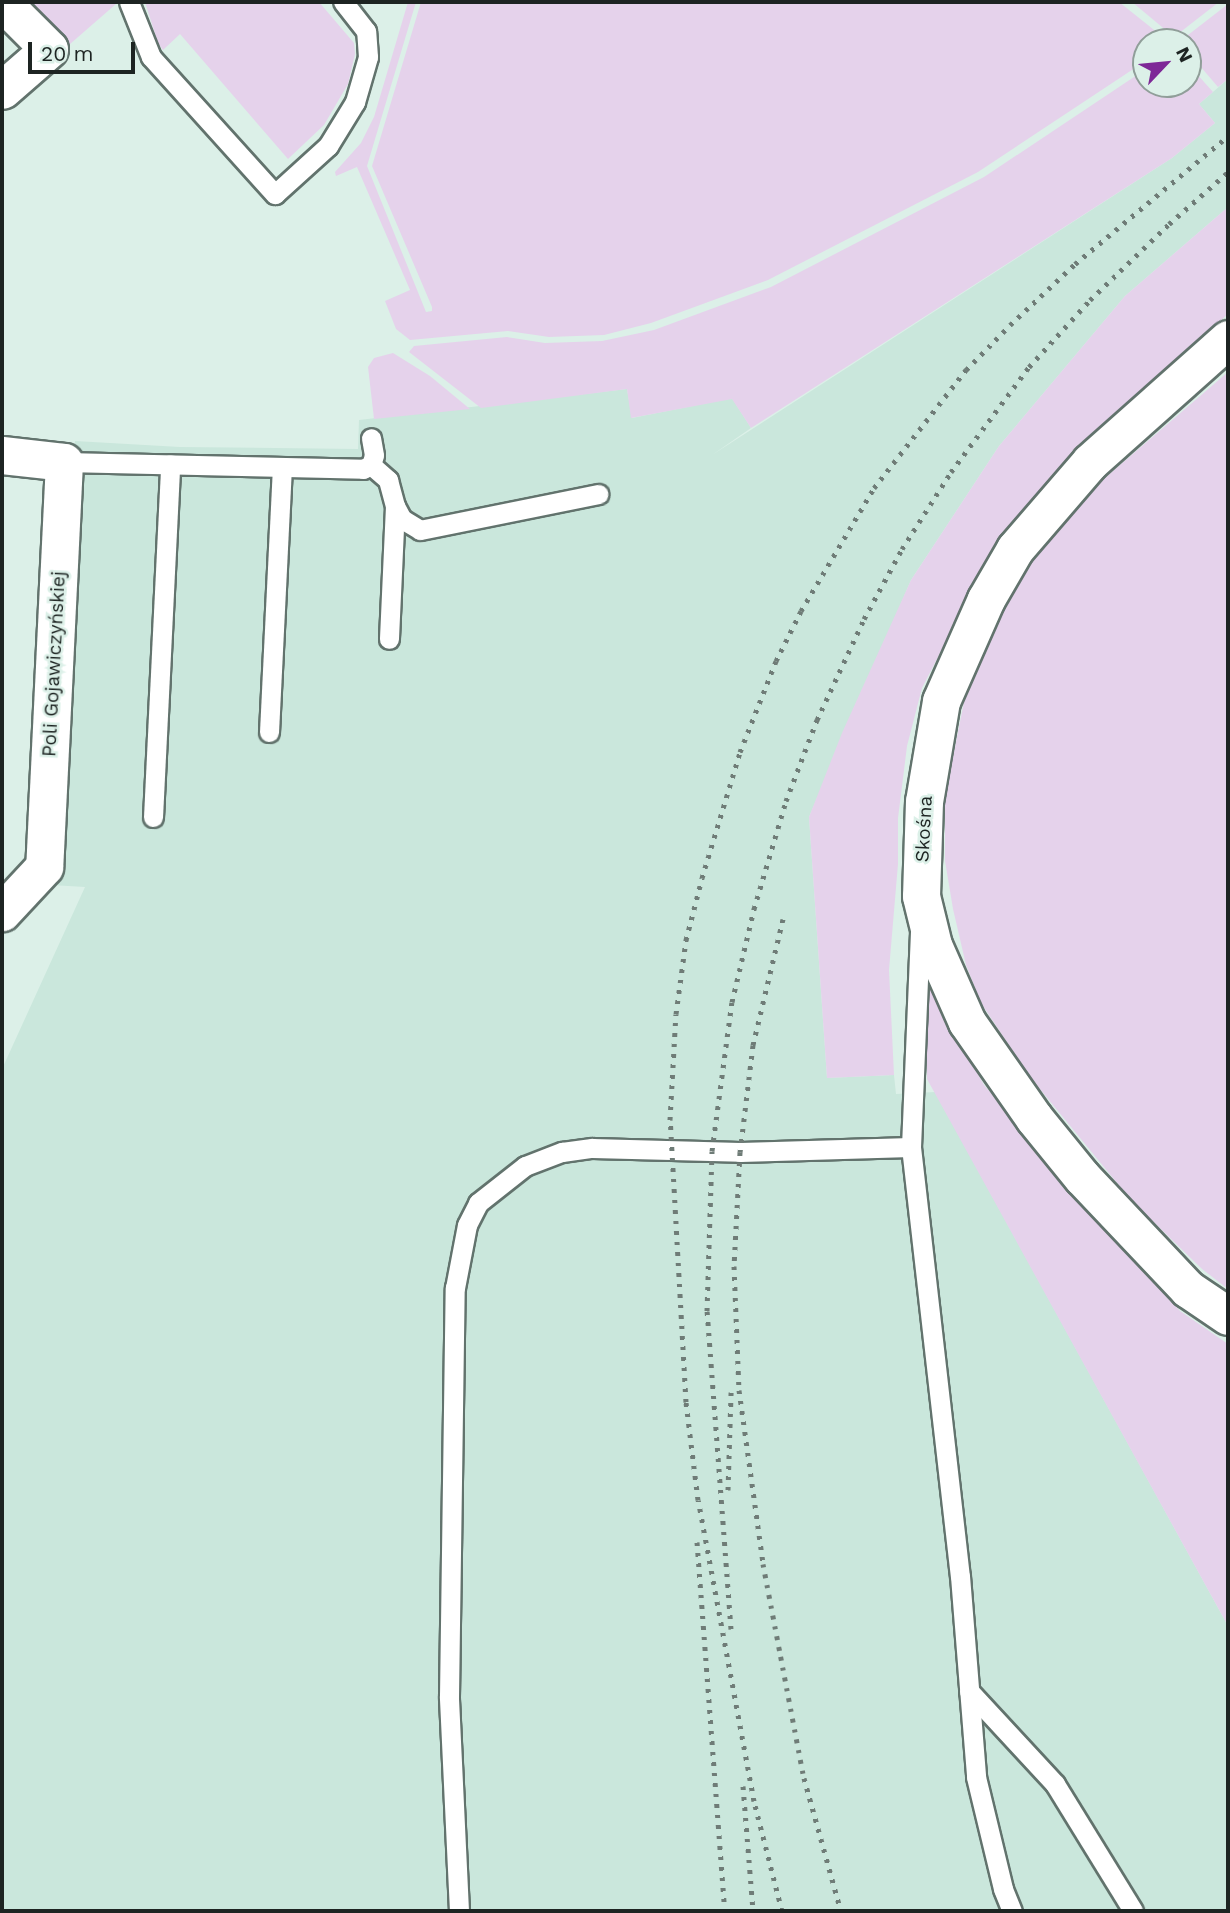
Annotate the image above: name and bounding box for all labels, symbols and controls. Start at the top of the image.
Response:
scale bar [32,28,138,72]
north arrow [1132,28,1202,98]
text: 20 m [41,41,93,66]
text: N [1171,43,1198,66]
street label: Poli Gojawiczyńskiej [38,570,70,758]
street label: Skośna [911,795,937,863]

